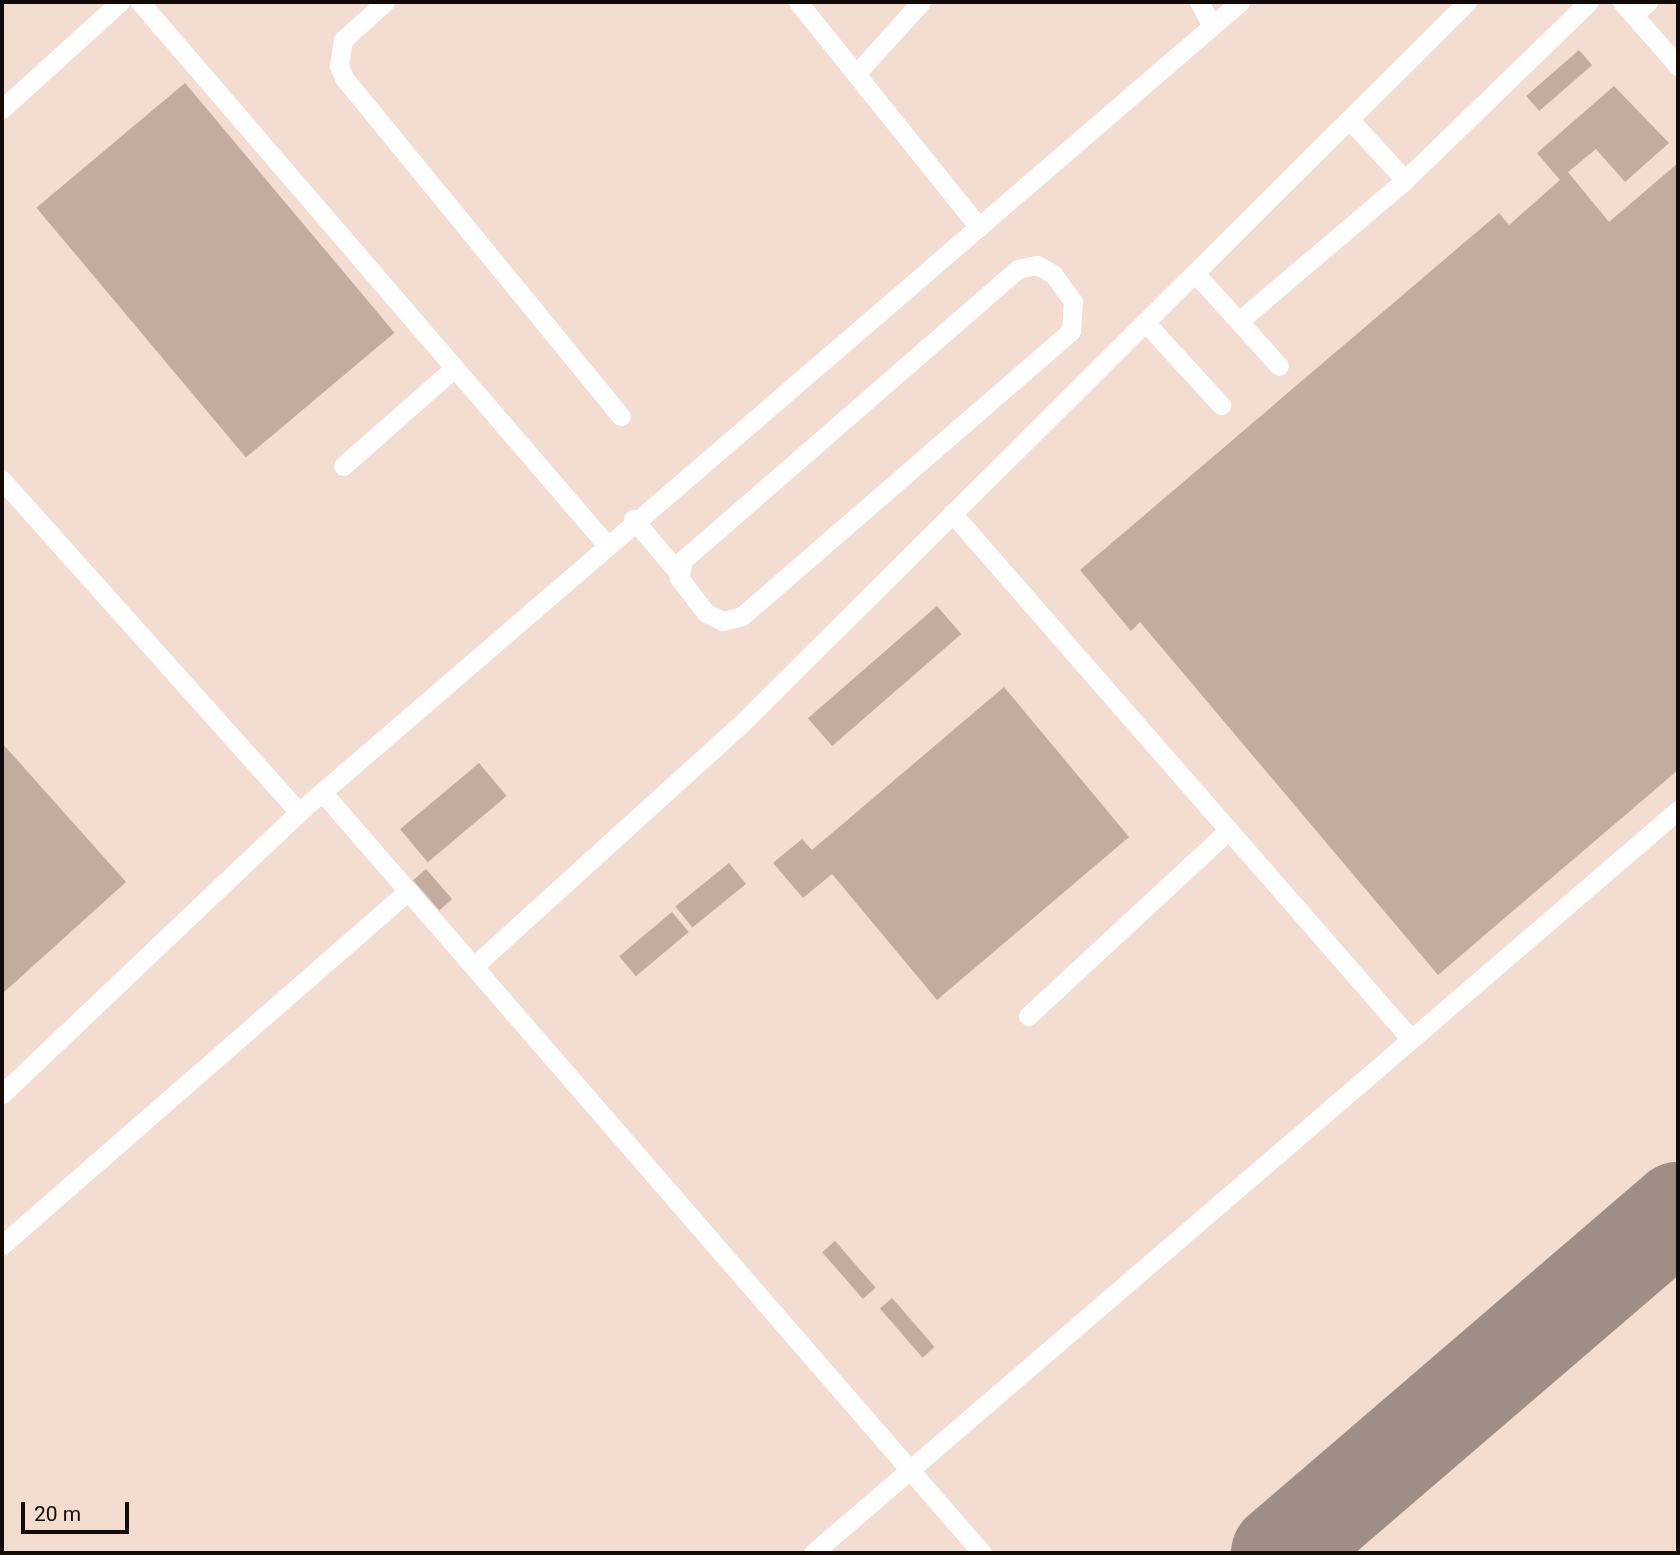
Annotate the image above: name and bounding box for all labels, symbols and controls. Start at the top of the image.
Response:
scale bar [24,1488,133,1532]
text: 20 m [34,1502,81,1526]

